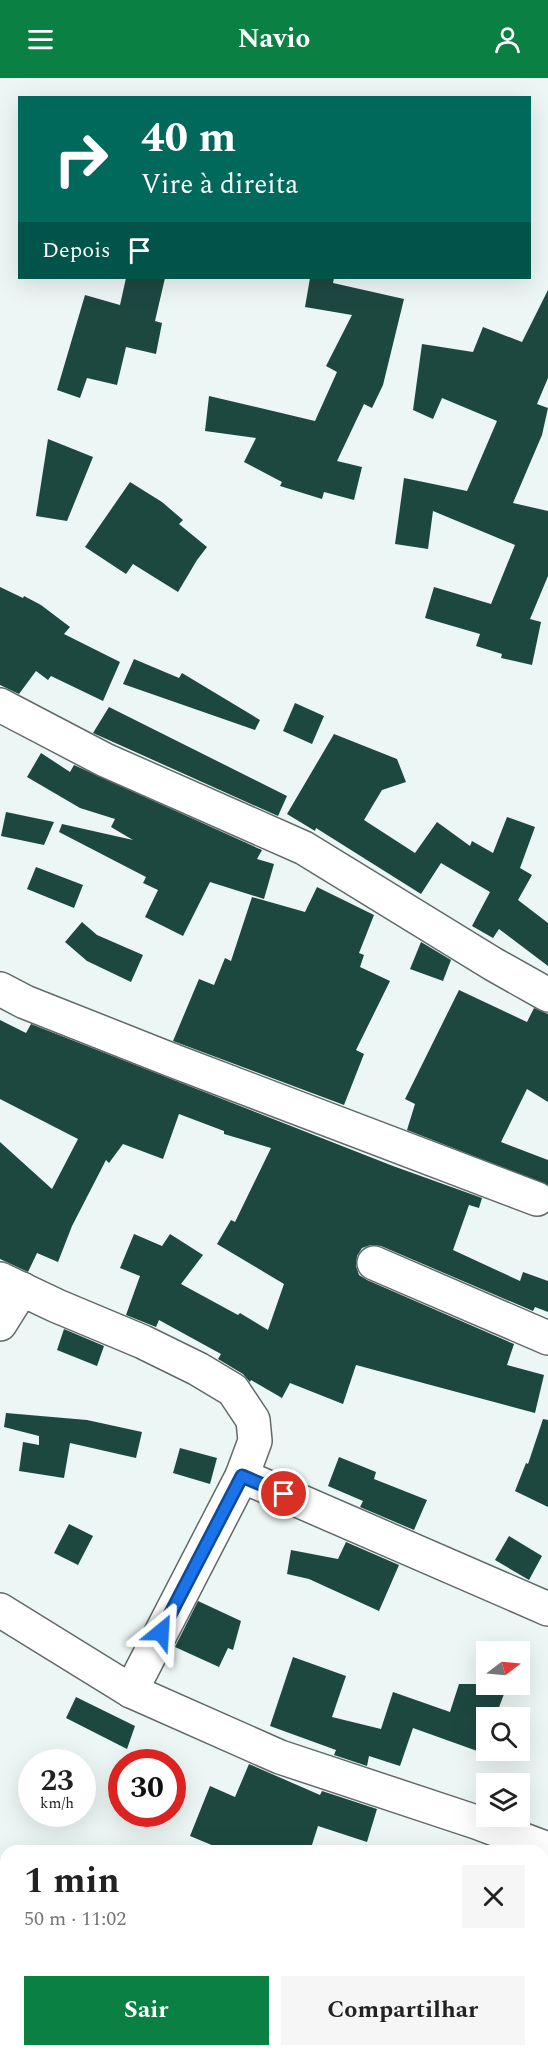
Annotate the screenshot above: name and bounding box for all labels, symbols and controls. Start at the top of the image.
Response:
text: Navio [238,18,310,60]
icon: menu [24,23,57,56]
icon: person [491,23,524,56]
text: 40 m [141,107,236,170]
icon: right [42,120,120,198]
text: Vire à direita [141,164,298,206]
text: Depois [42,234,111,267]
icon: arrive [123,234,156,267]
pin [258,1468,309,1519]
icon: arrive [267,1477,300,1510]
position arrow [129,1600,193,1664]
north arrow [476,1641,530,1695]
map controls [476,1641,530,1827]
button: search [476,1707,530,1761]
speed limit sign: 30 [108,1749,186,1827]
text: 23 [40,1758,74,1804]
button: layers [476,1773,530,1827]
text: km/h [40,1792,74,1815]
text: 1 min [24,1854,120,1909]
button: close [462,1865,525,1928]
text: 50 m · 11:02 [24,1904,126,1934]
button: Sair [24,1976,269,2045]
button: Compartilhar [281,1976,525,2045]

